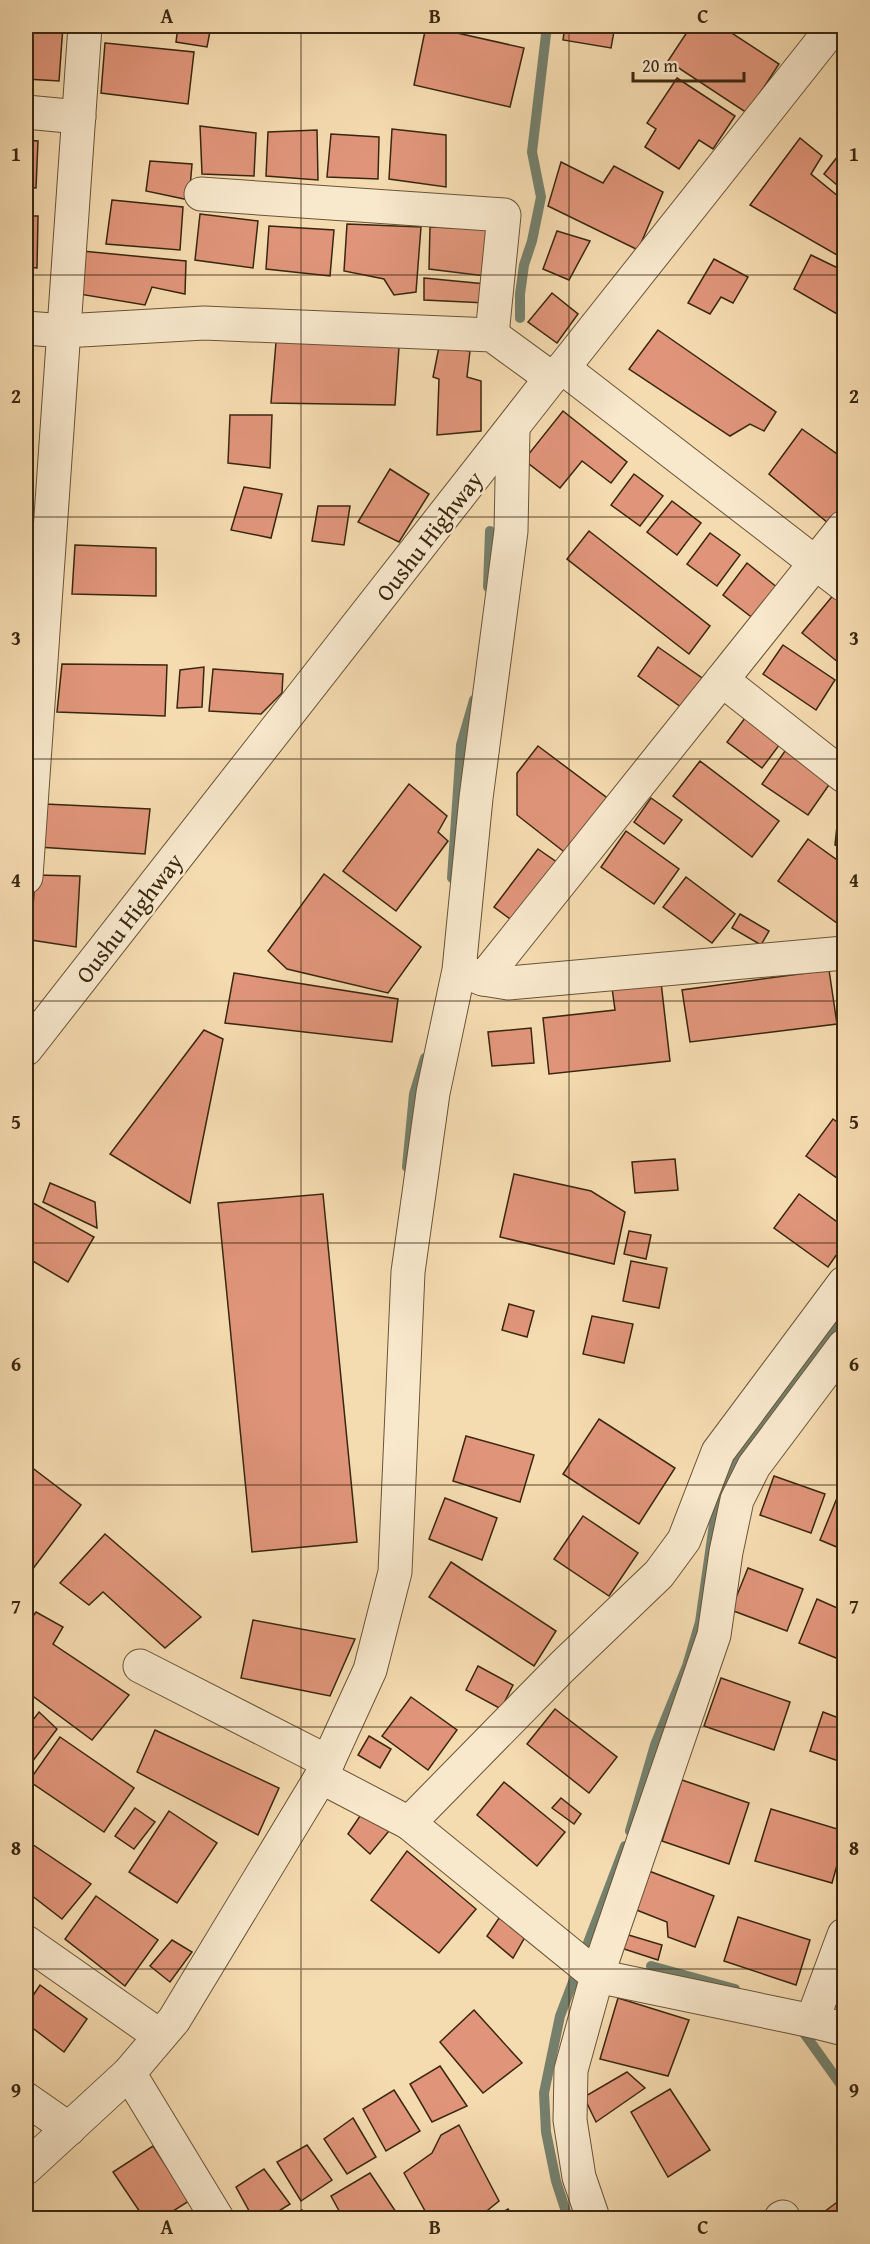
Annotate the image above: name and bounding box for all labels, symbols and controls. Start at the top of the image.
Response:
text: A [161,1,174,30]
text: B [429,1,441,30]
text: C [697,1,709,30]
scale bar [633,45,744,83]
text: 20 m [642,52,678,79]
text: 1 [11,139,21,168]
text: 1 [849,139,859,168]
text: 2 [11,381,21,410]
text: 2 [849,381,859,410]
street label: Oushu Highway [367,463,491,609]
text: 3 [11,623,21,652]
text: 3 [849,623,859,652]
street label: Oushu Highway [67,845,191,991]
text: 4 [11,865,21,894]
text: 4 [849,865,859,894]
text: 5 [11,1107,21,1136]
text: 5 [849,1107,859,1136]
text: 6 [11,1349,21,1378]
text: 6 [849,1349,859,1378]
text: 7 [11,1591,21,1620]
text: 7 [849,1591,859,1620]
text: 8 [11,1833,21,1862]
text: 8 [849,1833,859,1862]
text: 9 [11,2075,21,2104]
text: 9 [849,2075,859,2104]
text: A [161,2212,174,2241]
text: B [429,2212,441,2241]
text: C [697,2212,709,2241]

